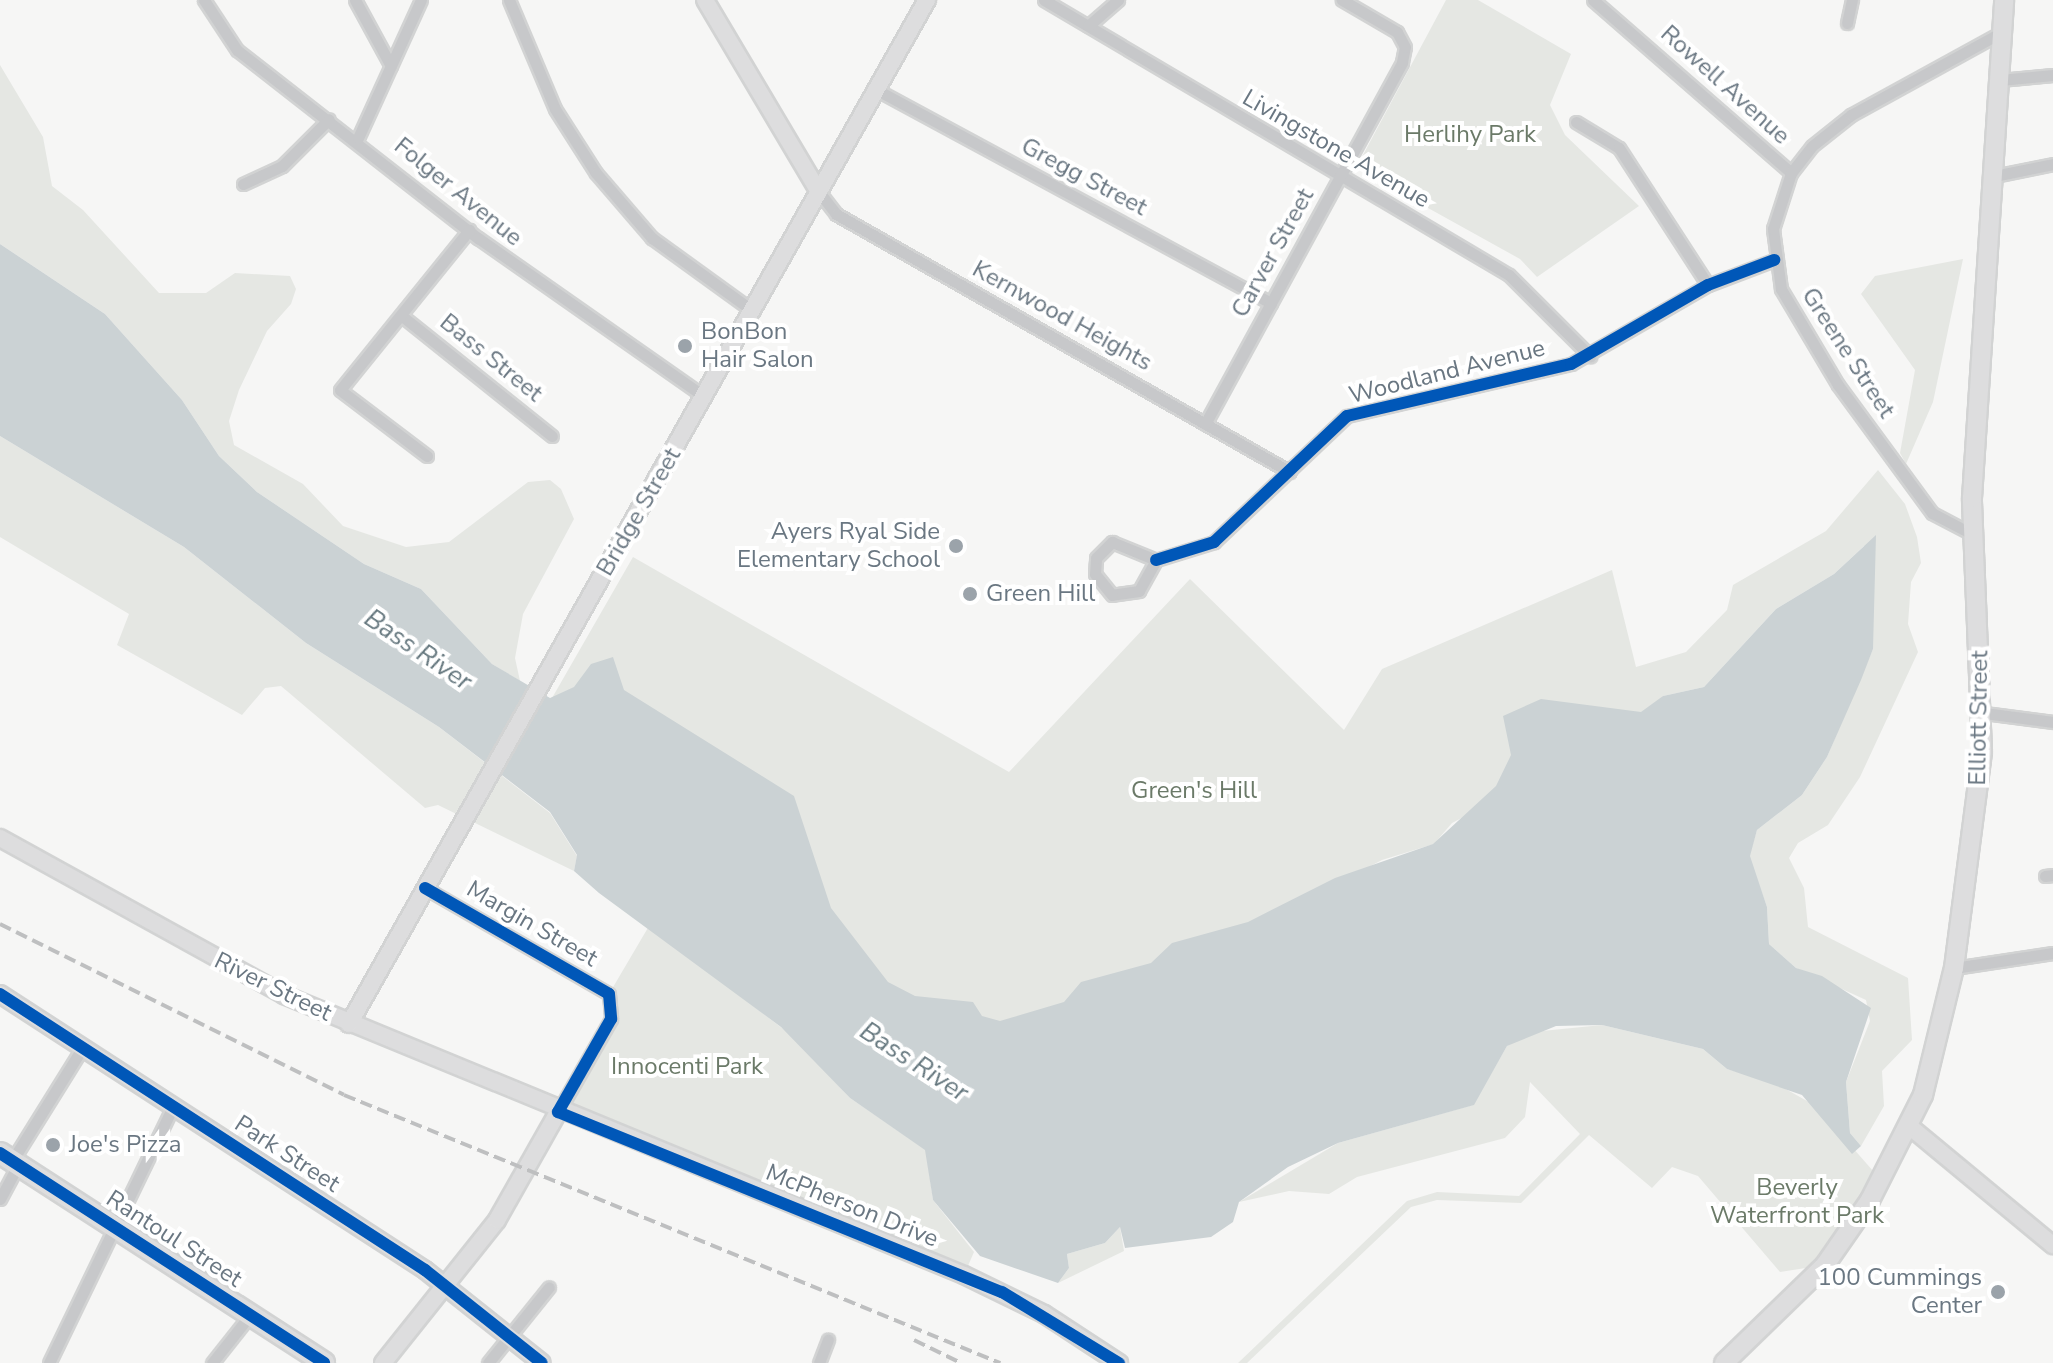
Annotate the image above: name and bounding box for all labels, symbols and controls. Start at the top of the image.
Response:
street label: Rowell Avenue [1655,20,1795,150]
street label: Livingstone Avenue [1237,84,1435,214]
park label: Herlihy Park [1404,121,1536,149]
street label: Folger Avenue [388,132,528,252]
street label: Gregg Street [1016,132,1152,222]
street label: Carver Street [1226,183,1320,323]
street label: Kernwood Heights [967,255,1157,377]
street label: Greene Street [1795,282,1901,424]
street label: Bass Street [434,308,548,408]
place label: BonBon Hair Salon [701,318,814,374]
street label: Woodland Avenue [1346,334,1548,410]
marker: BonBon Hair Salon [676,337,694,355]
street label: Bridge Street [591,443,687,581]
place label: Ayers Ryal Side Elementary School [737,518,940,574]
marker: Ayers Ryal Side Elementary School [947,537,965,555]
place label: Green Hill [986,580,1095,608]
marker: Green Hill [961,585,979,603]
water label: Bass River [358,603,478,697]
street label: Elliott Street [1963,650,1995,786]
park label: Green's Hill [1131,777,1257,805]
street label: Margin Street [461,875,603,973]
street label: River Street [210,946,336,1028]
water label: Bass River [854,1015,974,1109]
park label: Innocenti Park [611,1053,763,1081]
street label: Park Street [229,1109,345,1199]
place label: Joe's Pizza [69,1131,181,1159]
marker: Joe's Pizza [44,1136,62,1154]
street label: McPherson Drive [762,1158,942,1254]
park label: Beverly Waterfront Park [1710,1174,1884,1230]
street label: Rantoul Street [101,1184,247,1294]
place label: 100 Cummings Center [1817,1264,1982,1320]
marker: 100 Cummings Center [1989,1283,2007,1301]

